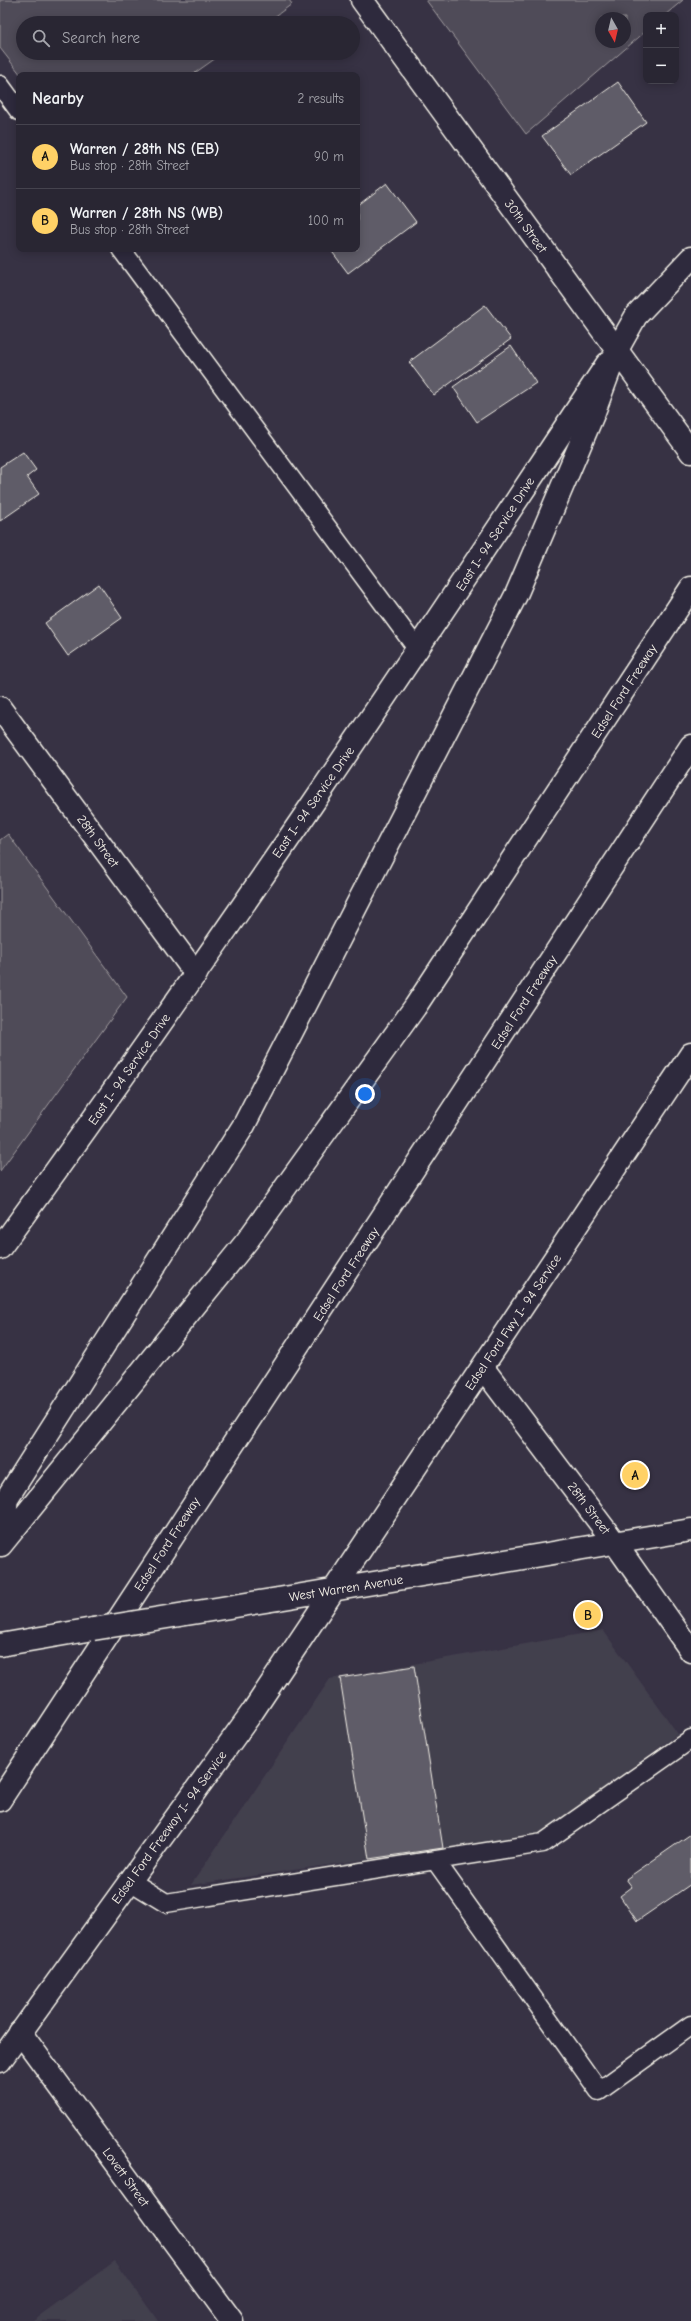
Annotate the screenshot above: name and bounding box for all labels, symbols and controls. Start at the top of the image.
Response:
north arrow [595,12,631,48]
map controls [643,12,679,84]
button: + [643,12,679,48]
search box [16,16,360,60]
icon: search [30,27,52,49]
text: Search here [62,29,140,47]
button: − [643,48,679,84]
text: Nearby [32,89,83,108]
text: 2 results [297,91,344,106]
text: Warren / 28th NS (EB) [70,140,219,158]
text: A [41,149,49,164]
text: 90 m [314,149,344,164]
text: Bus stop · 28th Street [70,158,189,173]
street label: 30th Street [502,196,551,257]
text: Warren / 28th NS (WB) [70,204,223,222]
text: B [41,213,49,228]
text: 100 m [308,213,344,228]
text: Bus stop · 28th Street [70,222,189,237]
street label: East I- 94 Service Drive [453,474,538,594]
street label: Edsel Ford Freeway [588,641,660,741]
street label: East I- 94 Service Drive [269,743,357,861]
street label: 28th Street [74,812,123,871]
street label: Edsel Ford Freeway [488,952,560,1052]
street label: East I- 94 Service Drive [85,1010,173,1128]
your location [355,1084,375,1104]
street label: Edsel Ford Freeway [310,1224,382,1324]
street label: Edsel Ford Fwy I- 94 Service [462,1251,565,1393]
pin: A [622,1460,648,1490]
street label: 28th Street [565,1479,614,1538]
street label: Edsel Ford Freeway [131,1494,203,1594]
street label: West Warren Avenue [288,1572,405,1604]
pin: B [575,1600,601,1630]
street label: Edsel Ford Freeway I- 94 Service [108,1747,230,1906]
street label: Lovett Street [100,2145,153,2210]

